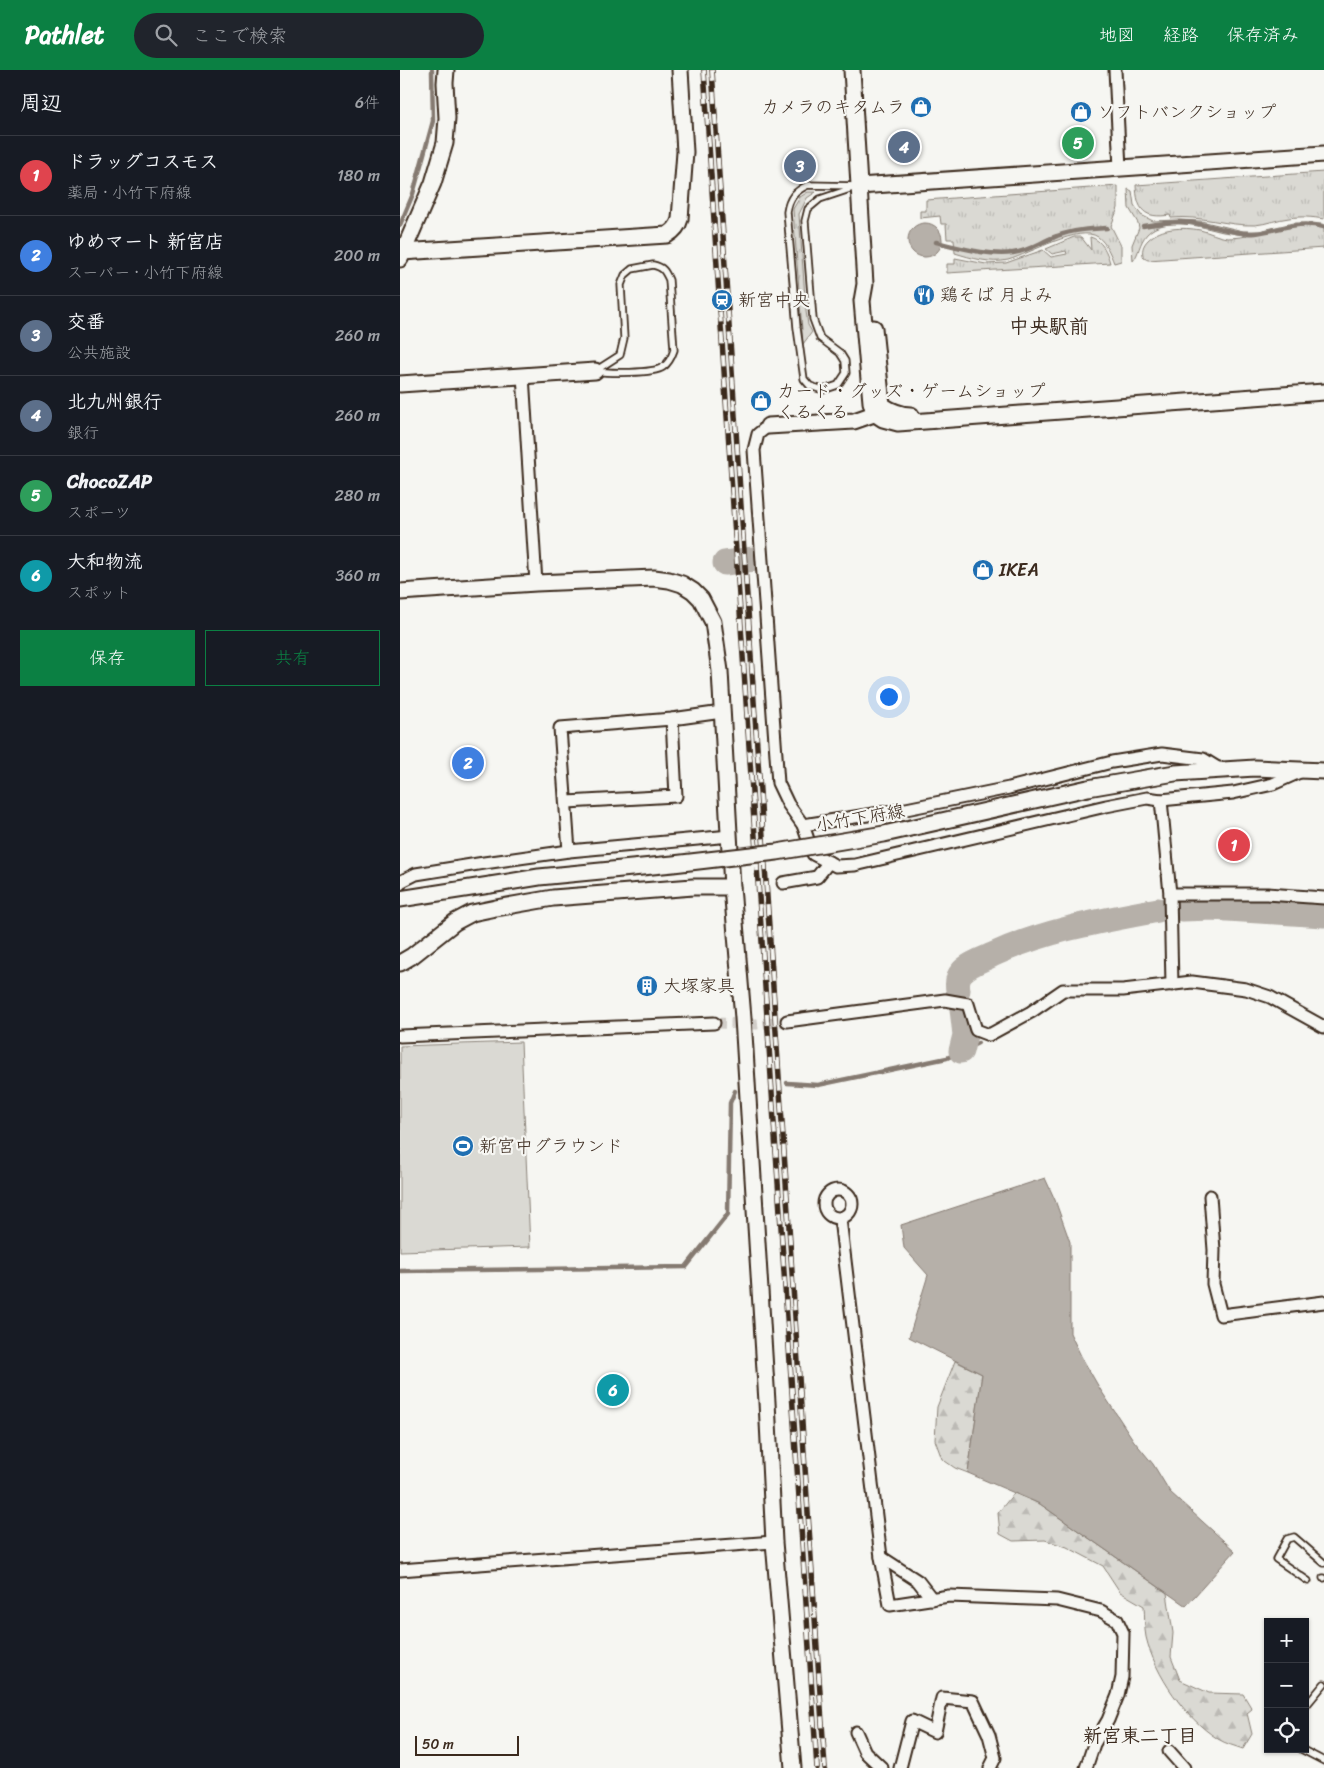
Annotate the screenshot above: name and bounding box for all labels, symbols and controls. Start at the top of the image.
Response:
search box [134,13,484,58]
text: Pathlet [25,14,104,56]
text: ここで検索 [192,19,287,52]
text: 地図 [1099,19,1135,51]
text: 経路 [1163,19,1199,51]
text: 保存済み [1227,19,1299,51]
icon: search [152,21,180,49]
text: 周辺 [20,84,62,122]
text: 6件 [355,88,380,117]
place label: カメラのキタムラ [761,91,905,123]
shop icon: カメラのキタムラ [909,95,933,119]
place label: ソフトバンクショップ [1097,96,1276,128]
shop icon: ソフトバンクショップ [1069,100,1093,124]
pin: 5 [1062,124,1094,162]
pin: 4 [888,128,920,166]
text: ドラッグコスモス [67,145,218,178]
pin: 3 [784,147,816,185]
text: 1 [33,161,39,190]
text: 180 m [337,161,380,190]
text: 薬局 · 小竹下府線 [67,178,192,207]
text: ゆめマート 新宮店 [67,225,224,258]
text: 2 [31,241,41,270]
text: 200 m [334,241,380,270]
text: スーパー · 小竹下府線 [67,258,223,287]
place label: 鶏そば 月よみ [940,279,1053,311]
restaurant icon: 鶏そば 月よみ [912,283,936,307]
place label: 新宮中央 [738,284,810,316]
station icon: 新宮中央 [710,288,734,312]
text: 交番 [67,305,105,338]
district label: 中央駅前 [1009,309,1089,344]
text: 3 [32,321,40,350]
text: 260 m [335,321,380,350]
text: 公共施設 [67,338,131,367]
place label: カード・グッズ・ゲームショップ くるくる [777,375,1046,428]
text: 北九州銀行 [67,385,162,418]
shop icon: カード・グッズ・ゲームショップ くるくる [749,389,773,413]
text: 4 [31,401,41,430]
text: 260 m [335,401,380,430]
text: 銀行 [67,418,99,447]
text: ChocoZAP [67,465,152,498]
text: 5 [31,481,41,510]
text: 280 m [335,481,380,510]
text: スポーツ [67,498,131,527]
text: 大和物流 [67,545,143,578]
place label: IKEA [998,554,1039,586]
shop icon: IKEA [971,558,995,582]
text: 6 [31,561,41,590]
text: 360 m [336,561,380,590]
text: スポット [67,578,131,607]
button: 保存 [20,630,195,686]
button: 共有 [205,630,380,686]
your location [876,684,902,710]
pin: 2 [452,744,484,782]
street label: 小竹下府線 [813,794,907,842]
pin: 1 [1218,826,1250,864]
place label: 大塚家具 [663,970,735,1002]
building icon: 大塚家具 [635,974,659,998]
place label: 新宮中グラウンド [479,1130,623,1162]
sports icon: 新宮中グラウンド [451,1134,475,1158]
pin: 6 [597,1371,629,1409]
map controls [1264,1618,1309,1753]
button: + [1264,1618,1309,1663]
button: − [1264,1663,1309,1708]
button: locate [1264,1708,1309,1753]
district label: 新宮東二丁目 [1083,1719,1197,1752]
text: 50 m [422,1732,454,1757]
scale bar [415,1733,519,1756]

